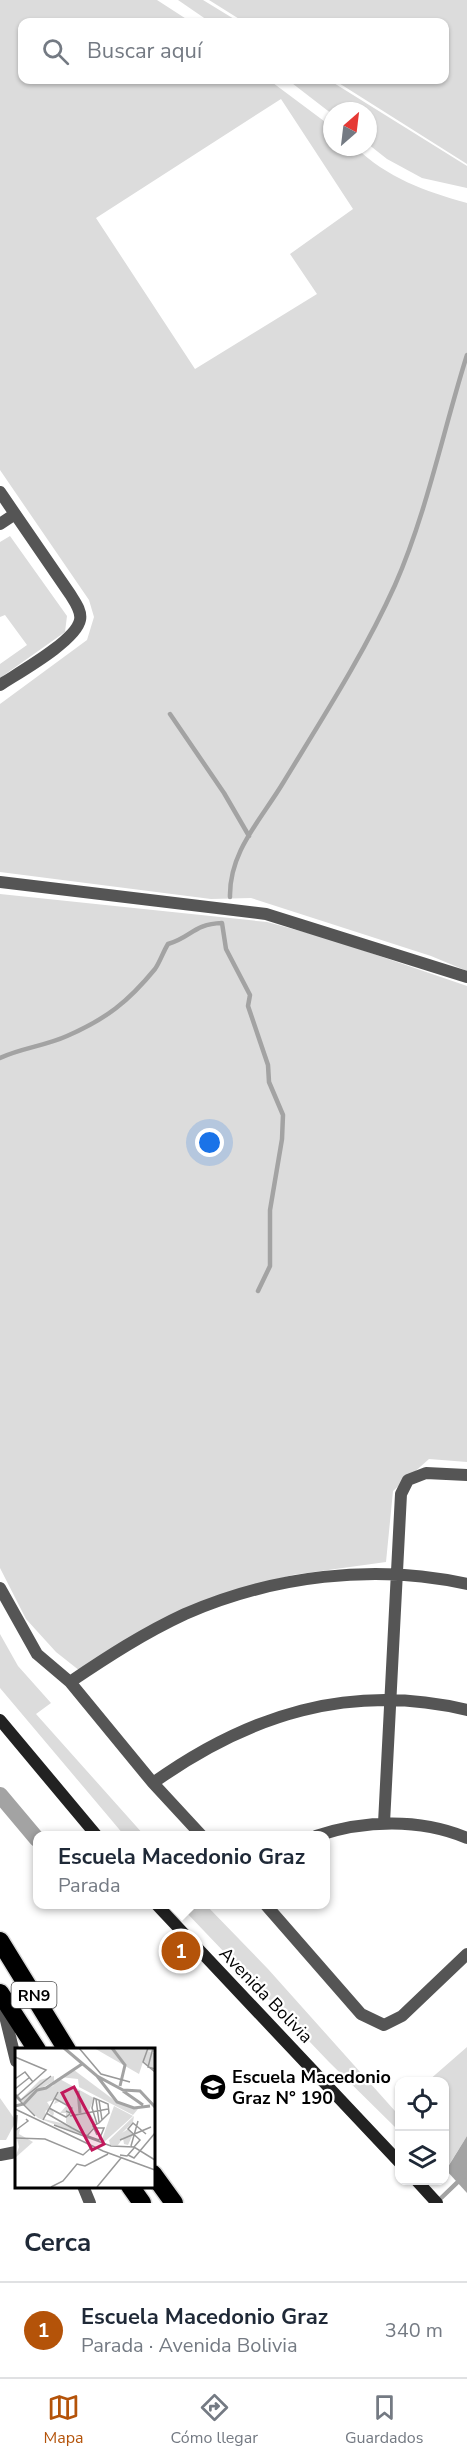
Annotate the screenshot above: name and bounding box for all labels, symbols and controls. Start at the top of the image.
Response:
search box [18,18,449,84]
icon: search [39,35,72,68]
text: Buscar aquí [87,36,202,66]
north arrow [323,102,377,156]
your location [195,1128,224,1157]
popup [33,1831,330,1909]
text: Escuela Macedonio Graz [58,1842,305,1872]
text: Parada [58,1872,121,1899]
pin: 1 [162,1928,201,1974]
street label: Avenida Bolivia [214,1942,318,2048]
road number: RN9 [12,1982,57,2008]
inset map [15,2048,154,2188]
place label: Escuela Macedonio Graz N° 190 [232,2065,391,2110]
school or university icon: Escuela Macedonio Graz N° 190 [198,2072,228,2102]
map controls [395,2077,449,2185]
button: locate [395,2077,449,2131]
button: layers [395,2131,449,2185]
text: Cerca [24,2225,91,2260]
text: Escuela Macedonio Graz [81,2302,328,2332]
text: 1 [38,2317,50,2344]
text: 340 m [385,2317,443,2344]
text: Parada · Avenida Bolivia [81,2332,298,2359]
tab: Mapa [44,2391,84,2449]
tab: Cómo llegar [171,2391,258,2449]
tab: Guardados [345,2391,423,2449]

